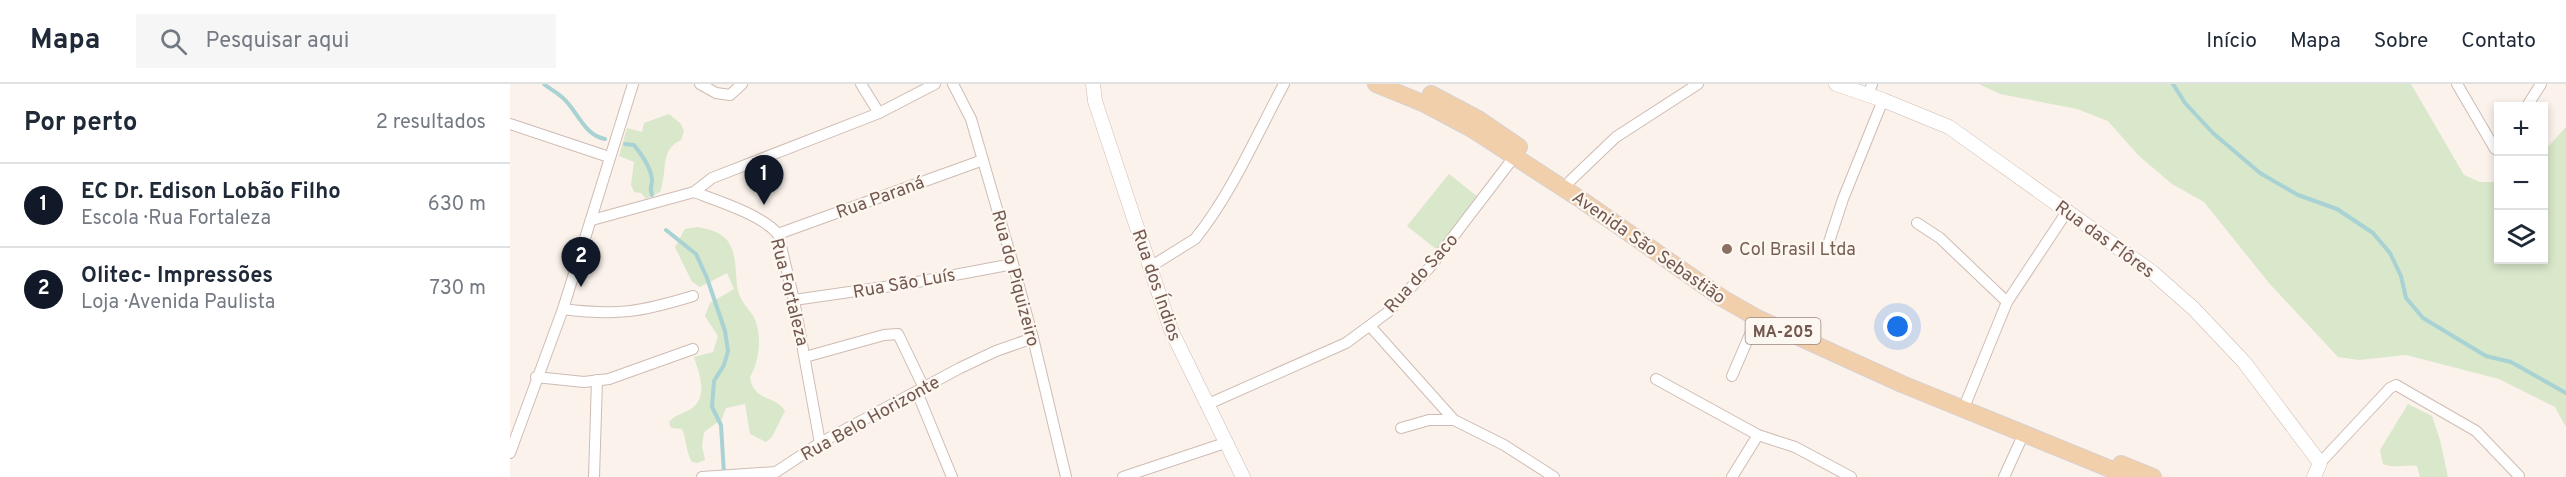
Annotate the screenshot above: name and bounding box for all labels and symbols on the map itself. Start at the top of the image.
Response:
pin: 1 [744,156,784,205]
street label: Rua Paraná [833,172,928,225]
street label: Avenida São Sebastião [1567,187,1729,310]
street label: Rua das Flôres [2050,196,2158,284]
street label: Rua do Piquizeiro [985,208,1044,349]
street label: Rua dos Índios [1126,226,1187,344]
street label: Rua do Saco [1380,229,1464,319]
street label: Rua Fortaleza [764,236,813,349]
pin: 2 [562,238,600,287]
place label: Col Brasil Ltda [1739,239,1856,262]
marker: Col Brasil Ltda [1720,242,1734,256]
street label: Rua São Luís [851,264,957,305]
your location [1883,312,1912,341]
road number: MA-205 [1746,318,1820,344]
street label: Rua Belo Horizonte [797,372,944,467]

